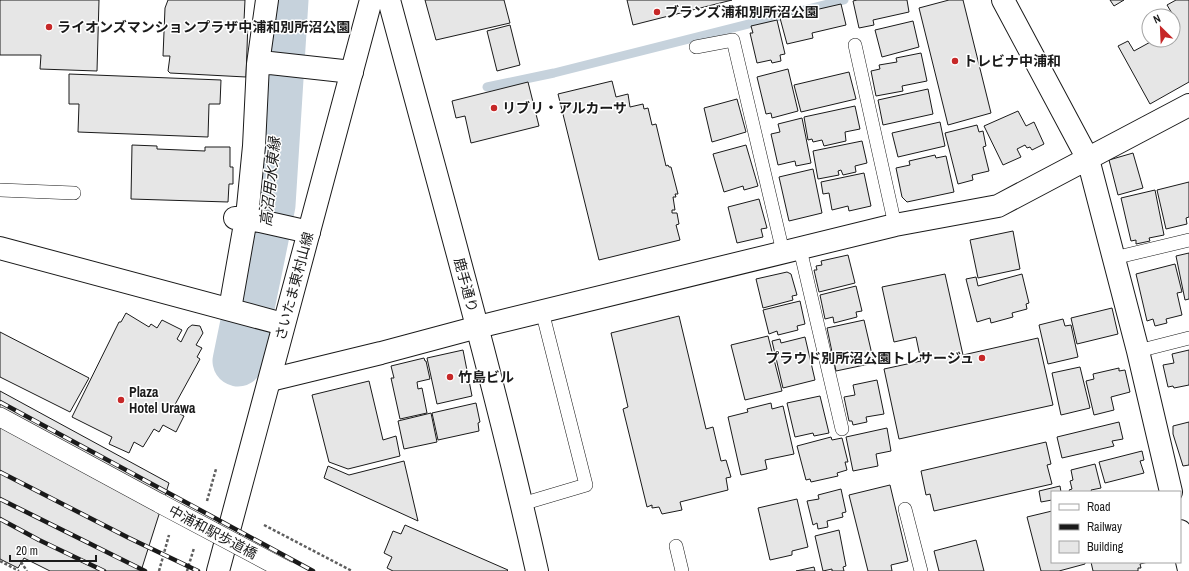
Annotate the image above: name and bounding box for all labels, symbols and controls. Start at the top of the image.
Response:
place label: ブランズ浦和別所沼公園 [665,3,819,21]
marker: ブランズ浦和別所沼公園 [652,7,662,17]
north arrow [1141,8,1181,48]
text: N [1151,11,1163,27]
place label: ライオンズマンションプラザ中浦和別所沼公園 [57,18,350,36]
marker: ライオンズマンションプラザ中浦和別所沼公園 [44,22,54,32]
place label: トレビナ中浦和 [963,52,1061,70]
marker: トレビナ中浦和 [950,56,960,66]
place label: リブリ・アルカーサ [502,99,627,117]
marker: リブリ・アルカーサ [489,103,499,113]
water label: 高沼用水東縁 [255,134,285,228]
street label: さいたま東村山線 [271,230,317,342]
street label: 鹿手通り [450,256,482,314]
place label: プラウド別所沼公園トレサージュ [765,349,974,367]
marker: プラウド別所沼公園トレサージュ [977,353,987,363]
place label: 竹島ビル [458,368,514,386]
marker: 竹島ビル [445,372,455,382]
place label: Plaza Hotel Urawa [129,383,196,417]
marker: Plaza Hotel Urawa [116,395,126,405]
legend [1051,491,1181,563]
text: Road [1087,499,1111,515]
street label: 中浦和駅歩道橋 [166,501,260,563]
text: Railway [1087,519,1122,535]
scale bar [10,537,96,563]
text: Building [1087,539,1124,555]
text: 20 m [16,543,38,559]

